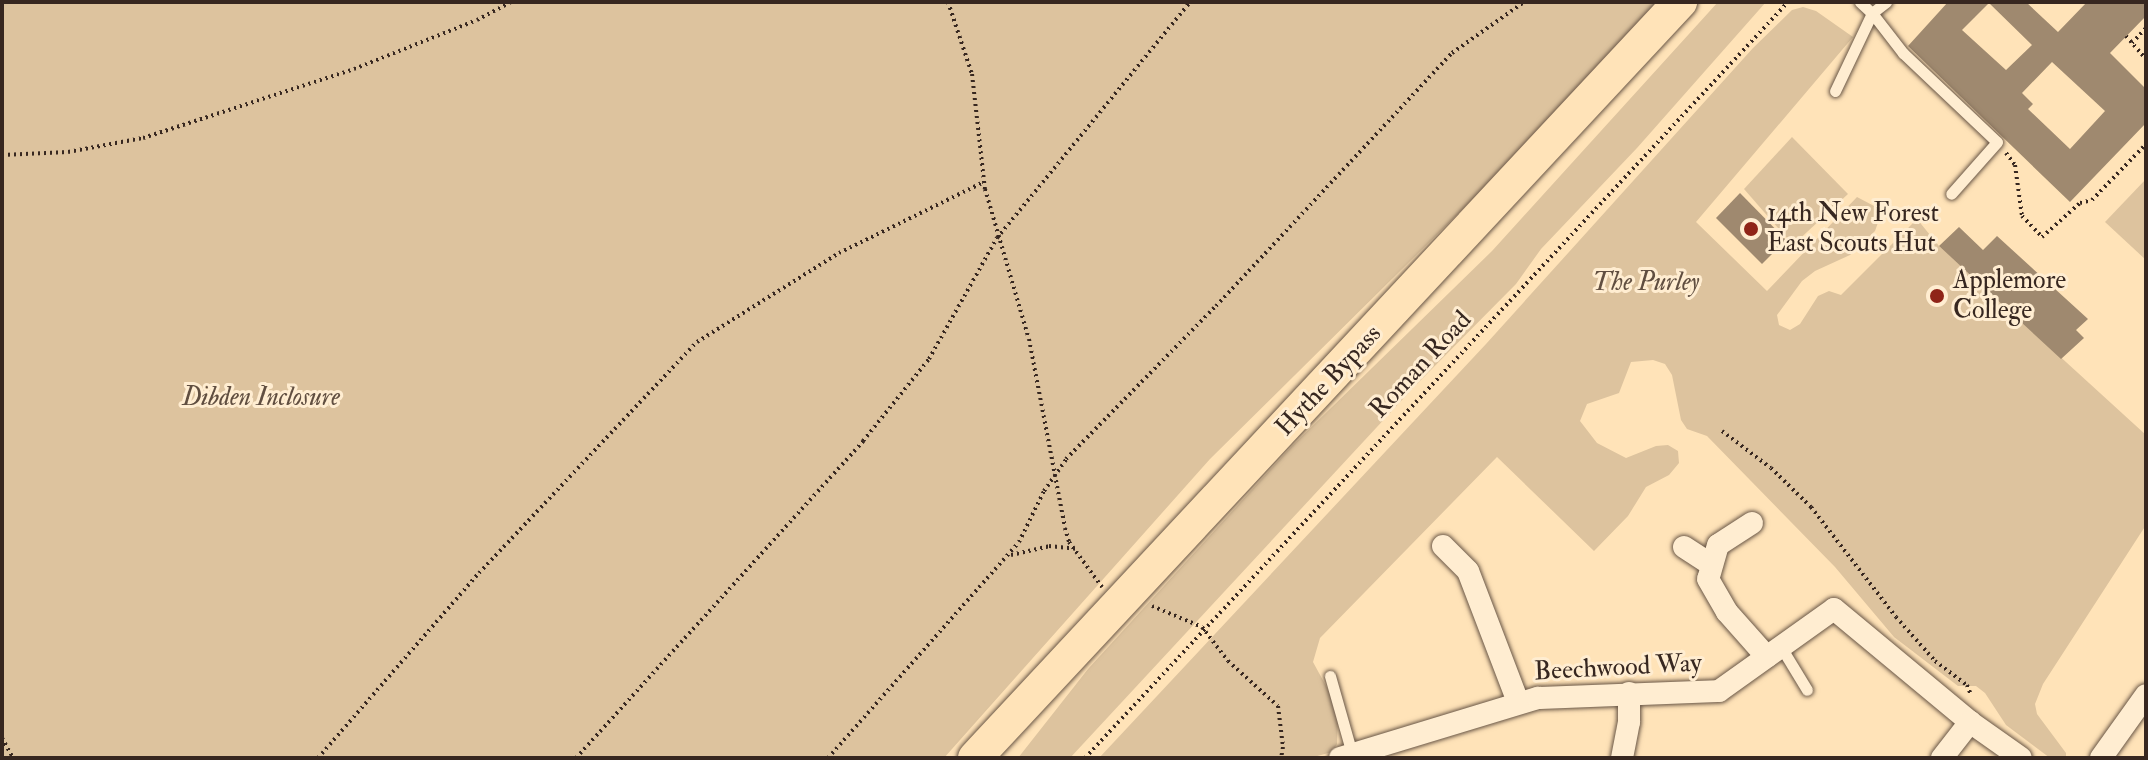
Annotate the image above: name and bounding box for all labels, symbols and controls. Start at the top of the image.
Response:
place label: 14th New Forest East Scouts Hut [1767,198,1939,260]
marker: 14th New Forest East Scouts Hut [1742,220,1760,238]
place label: Applemore College [1953,265,2066,326]
park label: The Purley [1593,267,1699,299]
marker: Applemore College [1928,287,1946,305]
street label: Roman Road [1364,305,1478,425]
street label: Hythe Bypass [1270,319,1388,443]
park label: Dibden Inclosure [182,382,340,414]
street label: Beechwood Way [1533,648,1703,688]

